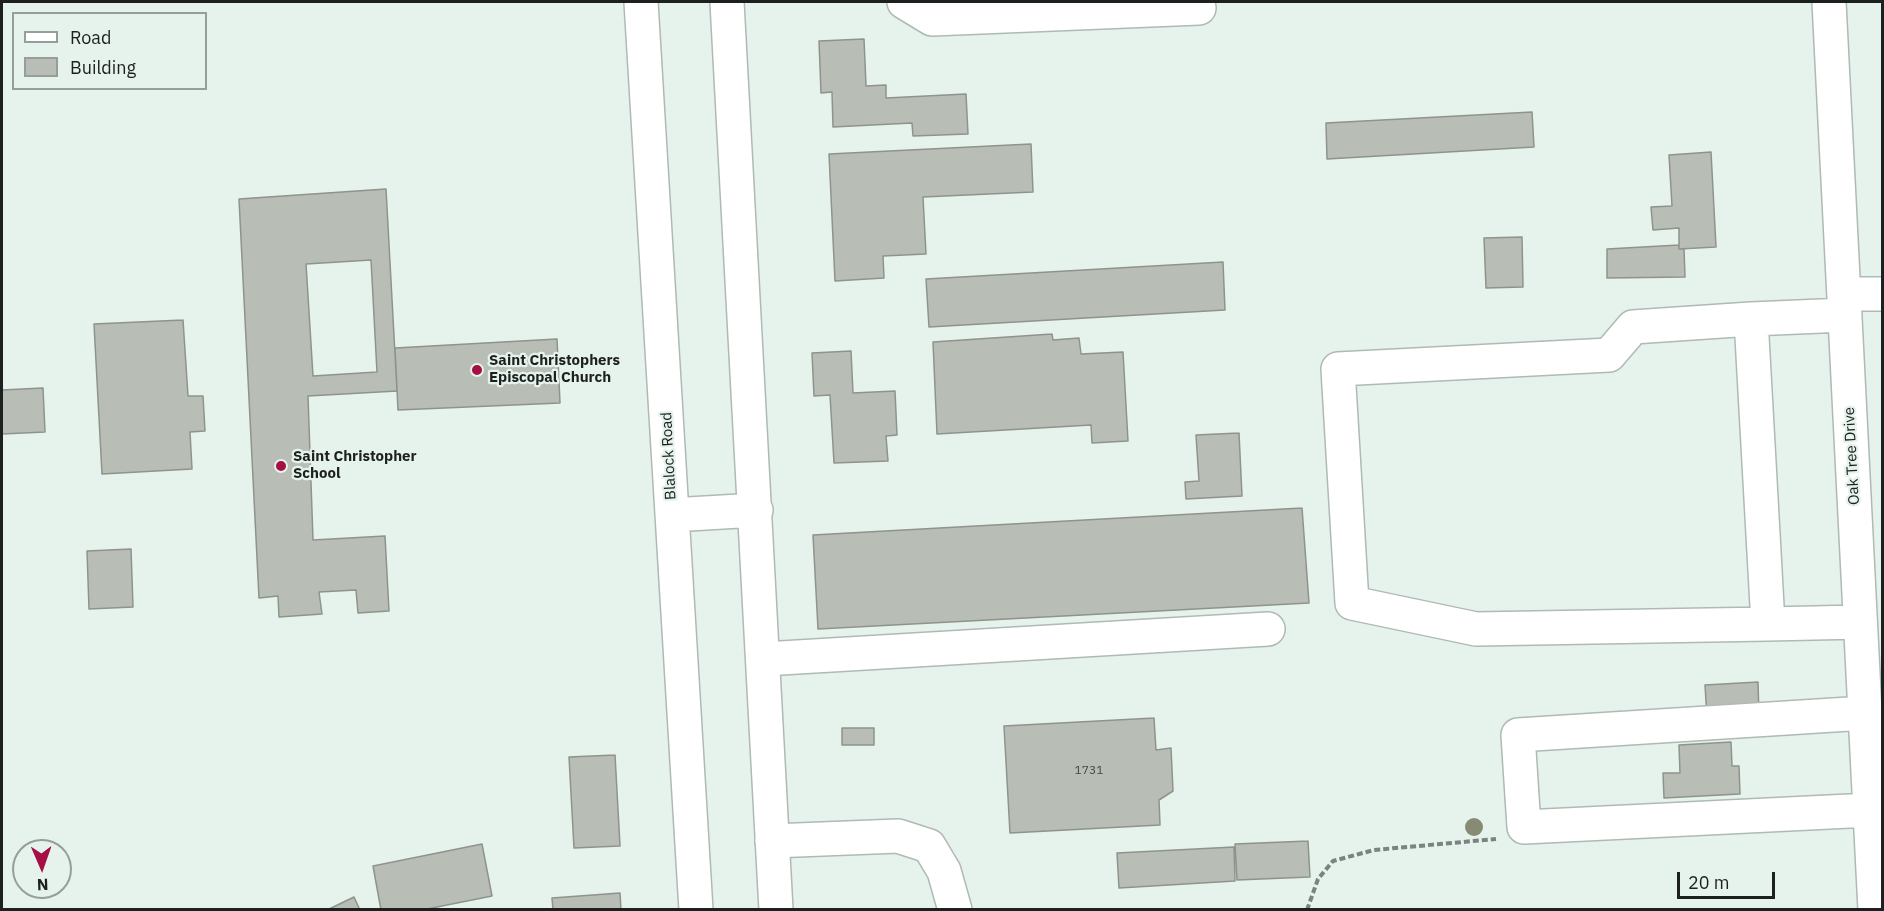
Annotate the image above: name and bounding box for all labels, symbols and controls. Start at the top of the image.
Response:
legend [12,12,207,90]
text: Road [70,26,111,49]
text: Building [70,56,136,79]
place label: Saint Christophers Episcopal Church [489,352,620,387]
marker: Saint Christophers Episcopal Church [470,363,484,377]
street label: Oak Tree Drive [1840,406,1864,506]
street label: Blalock Road [658,412,680,500]
place label: Saint Christopher School [293,448,417,483]
marker: Saint Christopher School [274,459,288,473]
house number: 1731 [1075,764,1103,778]
north arrow [12,839,72,899]
scale bar [1680,860,1778,898]
text: 20 m [1688,871,1730,894]
text: N [36,875,49,895]

